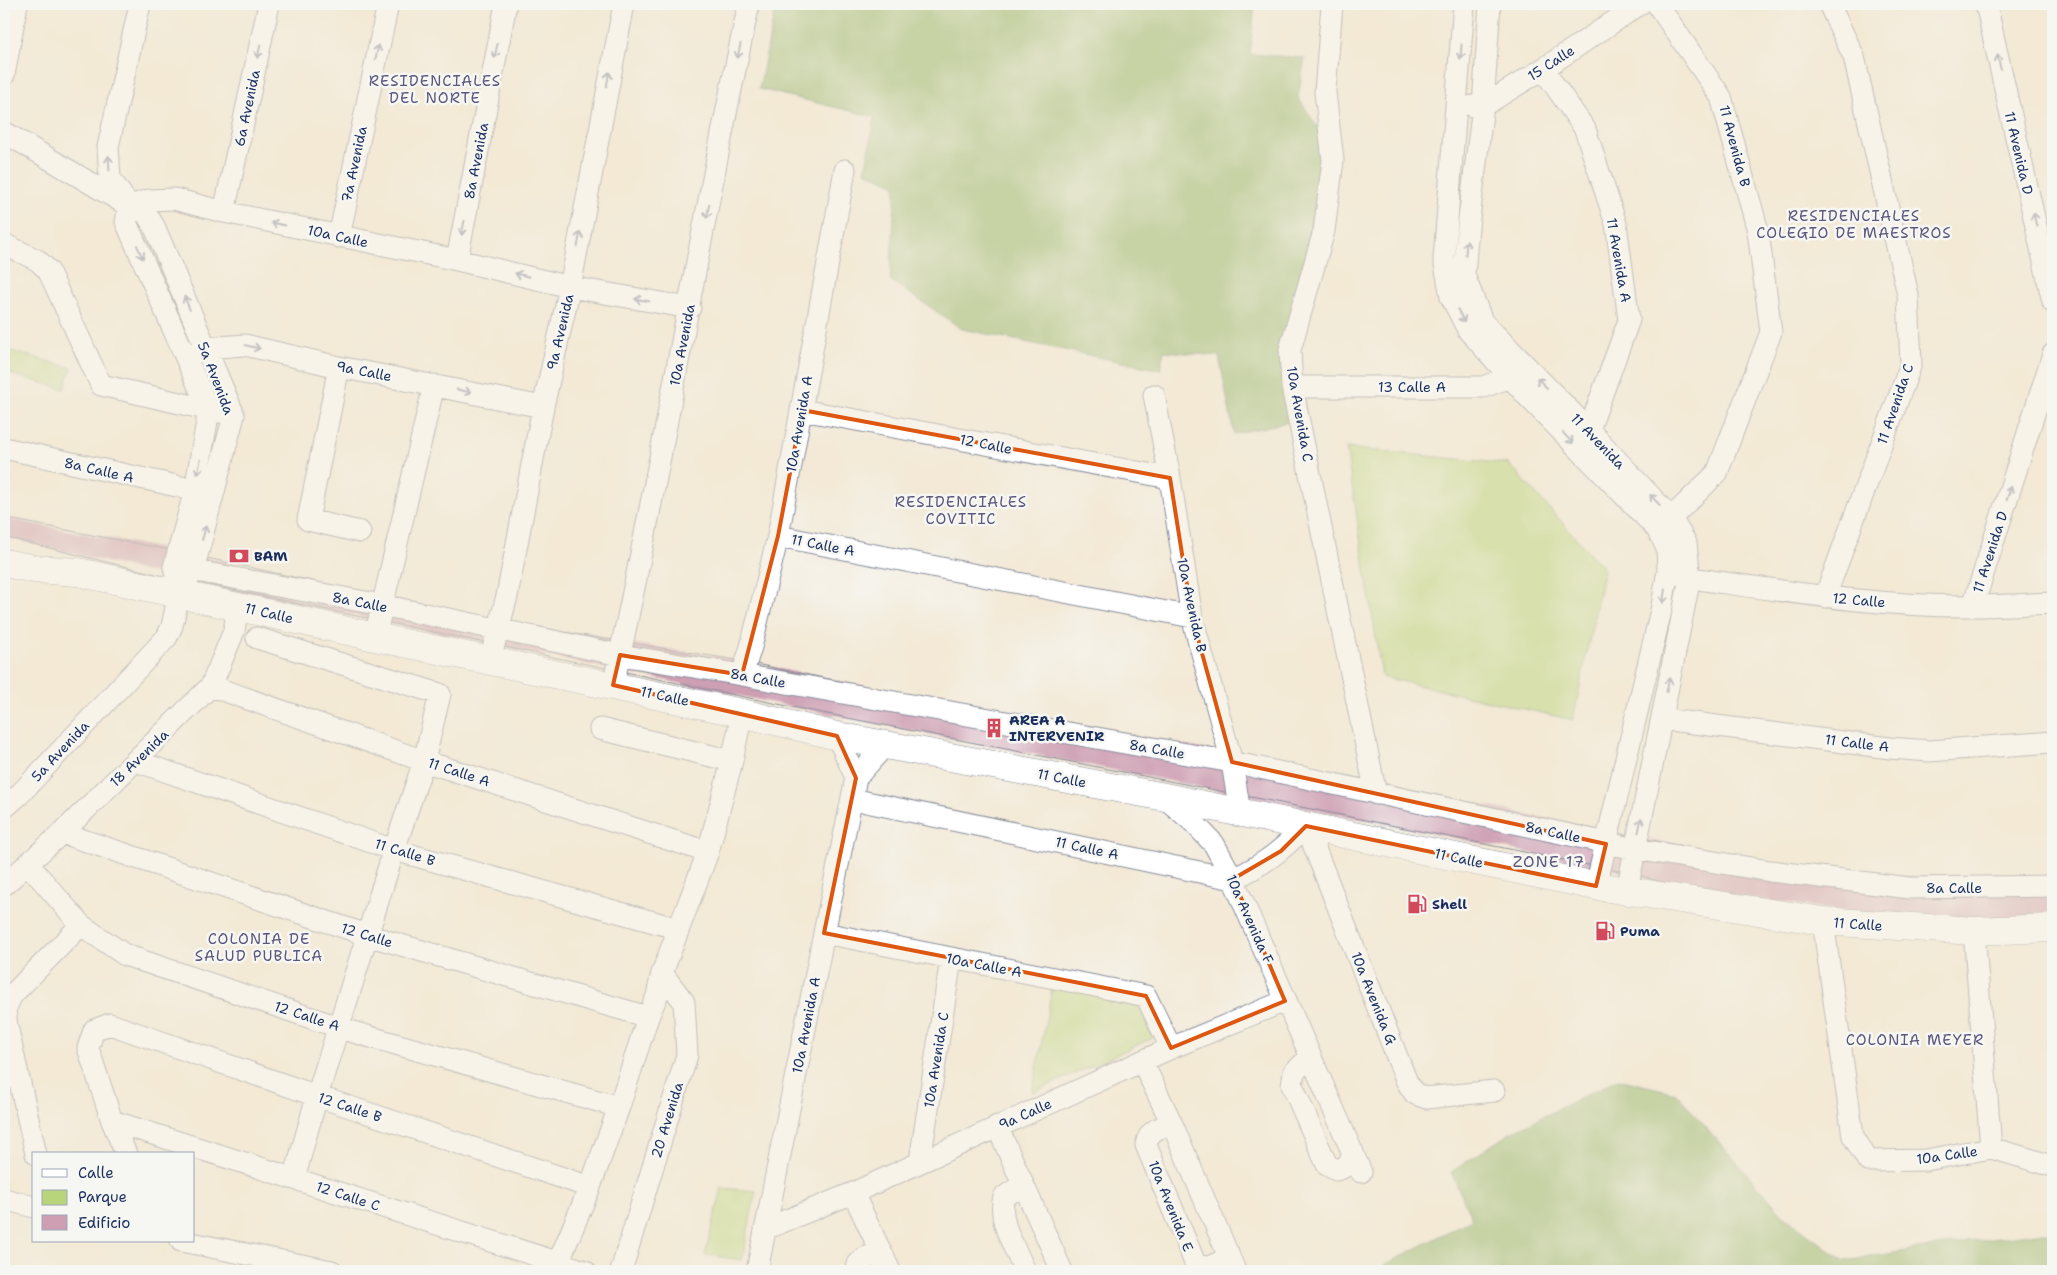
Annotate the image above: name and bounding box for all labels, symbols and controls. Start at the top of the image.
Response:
street label: 15 Calle [1524,41,1578,85]
one-way arrow [253,43,263,59]
one-way arrow [491,43,501,59]
one-way arrow [734,43,743,59]
one-way arrow [373,44,383,60]
one-way arrow [1456,44,1465,60]
one-way arrow [1994,54,2003,70]
street label: 6a Avenida [230,68,264,148]
district label: RESIDENCIALES DEL NORTE [369,71,501,108]
one-way arrow [604,71,613,87]
street label: 11 Avenida B [1715,103,1755,189]
street label: 11 Avenida D [2001,110,2037,196]
street label: 8a Avenida [460,121,492,201]
street label: 7a Avenida [337,124,371,204]
one-way arrow [104,155,113,171]
one-way arrow [703,202,712,218]
district label: RESIDENCIALES COLEGIO DE MAESTROS [1756,206,1952,243]
one-way arrow [2030,213,2039,229]
street label: 11 Avenida A [1603,216,1635,304]
one-way arrow [270,218,286,228]
one-way arrow [458,220,467,236]
street label: 10a Calle [306,221,370,251]
one-way arrow [574,231,584,247]
one-way arrow [1461,240,1471,256]
one-way arrow [135,244,145,259]
one-way arrow [515,270,531,279]
street label: 9a Avenida [542,292,578,372]
one-way arrow [634,294,650,304]
one-way arrow [181,296,191,311]
street label: 10a Avenida [665,302,699,388]
one-way arrow [1457,308,1466,323]
street label: 5a Avenida [194,339,238,417]
one-way arrow [245,343,261,352]
street label: 9a Calle [335,357,393,385]
street label: 11 Avenida C [1873,361,1917,447]
street label: 10a Avenida C [1283,365,1317,463]
street label: 10a Avenida A [782,374,816,474]
one-way arrow [1536,377,1549,389]
street label: 13 Calle A [1378,378,1446,396]
one-way arrow [455,386,471,396]
street label: 11 Avenida [1567,409,1629,473]
street label: 12 Calle [958,430,1014,458]
one-way arrow [1562,432,1574,444]
street label: 8a Calle A [62,453,136,487]
one-way arrow [194,459,203,475]
one-way arrow [2005,486,2014,502]
district label: RESIDENCIALES COVITIC [895,492,1027,529]
one-way arrow [1649,494,1661,507]
street label: 11 Avenida D [1968,509,2012,595]
one-way arrow [199,526,209,542]
street label: 11 Calle A [790,530,856,560]
bank icon: BAM [228,545,250,567]
place label: BAM [254,547,288,565]
street label: 10a Avenida B [1173,556,1211,654]
street label: 8a Calle [331,588,389,616]
one-way arrow [1659,588,1669,604]
street label: 12 Calle [1832,589,1886,611]
street label: 11 Calle [243,599,295,627]
street label: 8a Calle [729,664,787,692]
one-way arrow [1664,677,1674,693]
street label: 11 Calle [639,682,691,710]
place label: AREA A INTERVENIR [1009,711,1105,745]
street label: 5a Avenida [27,717,93,785]
building icon: AREA A INTERVENIR [983,717,1005,739]
street label: 18 Avenida [106,725,172,791]
street label: 11 Calle A [1824,730,1890,756]
street label: 8a Calle [1128,735,1186,763]
street label: 11 Calle A [426,754,492,790]
street label: 11 Calle [1036,764,1088,792]
street label: 8a Calle [1524,817,1582,847]
one-way arrow [1636,817,1645,833]
street label: 11 Calle A [1054,833,1120,863]
street label: 11 Calle B [373,834,437,870]
street label: 11 Calle [1433,844,1485,872]
district label: ZONE 17 [1513,851,1585,872]
street label: 10a Avenida F [1222,872,1278,967]
street label: 8a Calle [1926,879,1982,897]
fuel station icon: Shell [1406,893,1428,915]
place label: Shell [1432,895,1467,913]
street label: 11 Calle [1833,913,1883,935]
street label: 12 Calle [339,919,395,951]
fuel station icon: Puma [1594,920,1616,942]
place label: Puma [1620,922,1660,940]
district label: COLONIA DE SALUD PUBLICA [195,929,323,966]
street label: 10a Calle A [945,949,1023,981]
street label: 10a Avenida G [1347,949,1401,1047]
street label: 10a Avenida A [788,975,824,1075]
street label: 12 Calle A [272,997,342,1035]
street label: 10a Avenida C [920,1011,952,1109]
district label: COLONIA MEYER [1846,1030,1984,1050]
street label: 20 Avenida [647,1079,687,1160]
street label: 12 Calle B [316,1088,384,1126]
street label: 9a Calle [996,1094,1054,1134]
street label: 10a Calle [1915,1142,1979,1168]
legend [32,1152,195,1242]
street label: 10a Avenida E [1145,1158,1198,1254]
text: Calle [78,1163,114,1183]
street label: 12 Calle C [314,1177,382,1215]
text: Parque [78,1187,127,1207]
text: Edificio [78,1213,130,1233]

